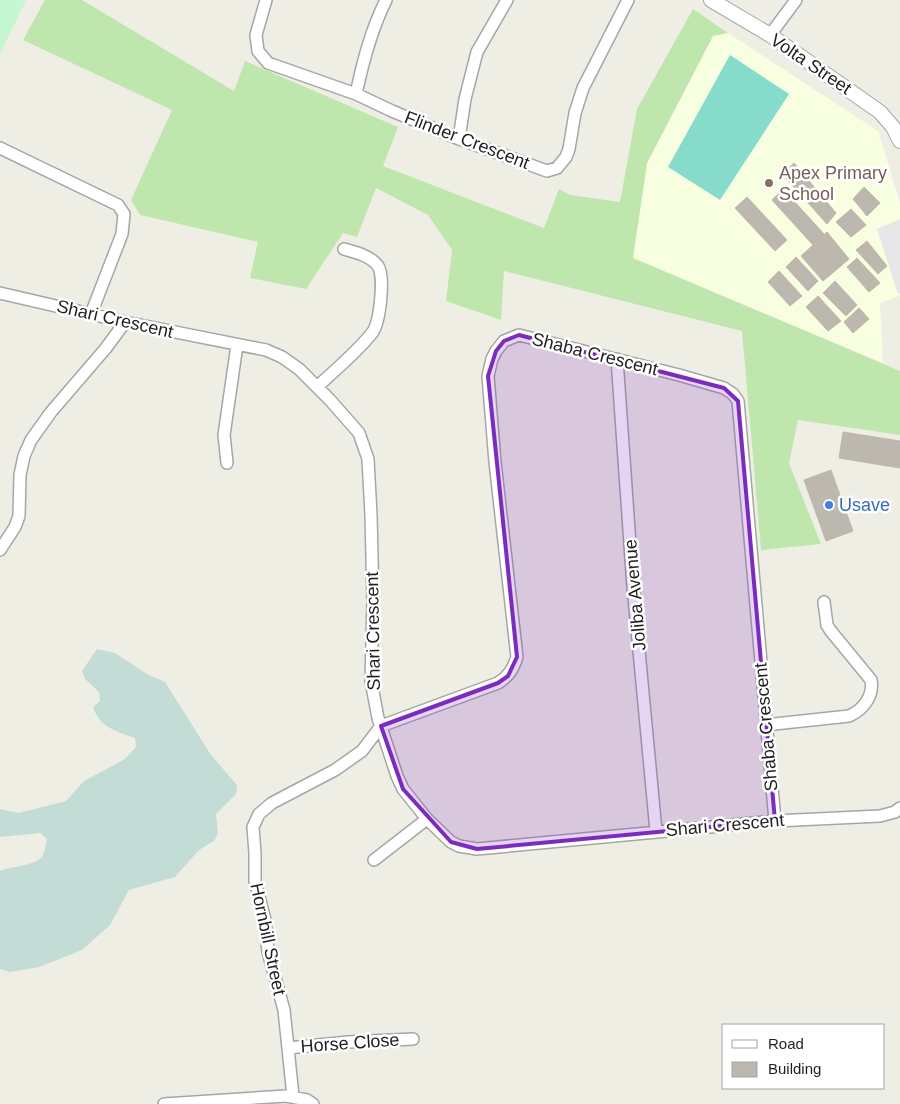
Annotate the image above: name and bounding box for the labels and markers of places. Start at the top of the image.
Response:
place label: Apex Primary School [779,163,887,204]
marker: Apex Primary School [763,177,775,189]
place label: Usave [839,495,890,515]
marker: Usave [823,499,835,511]

